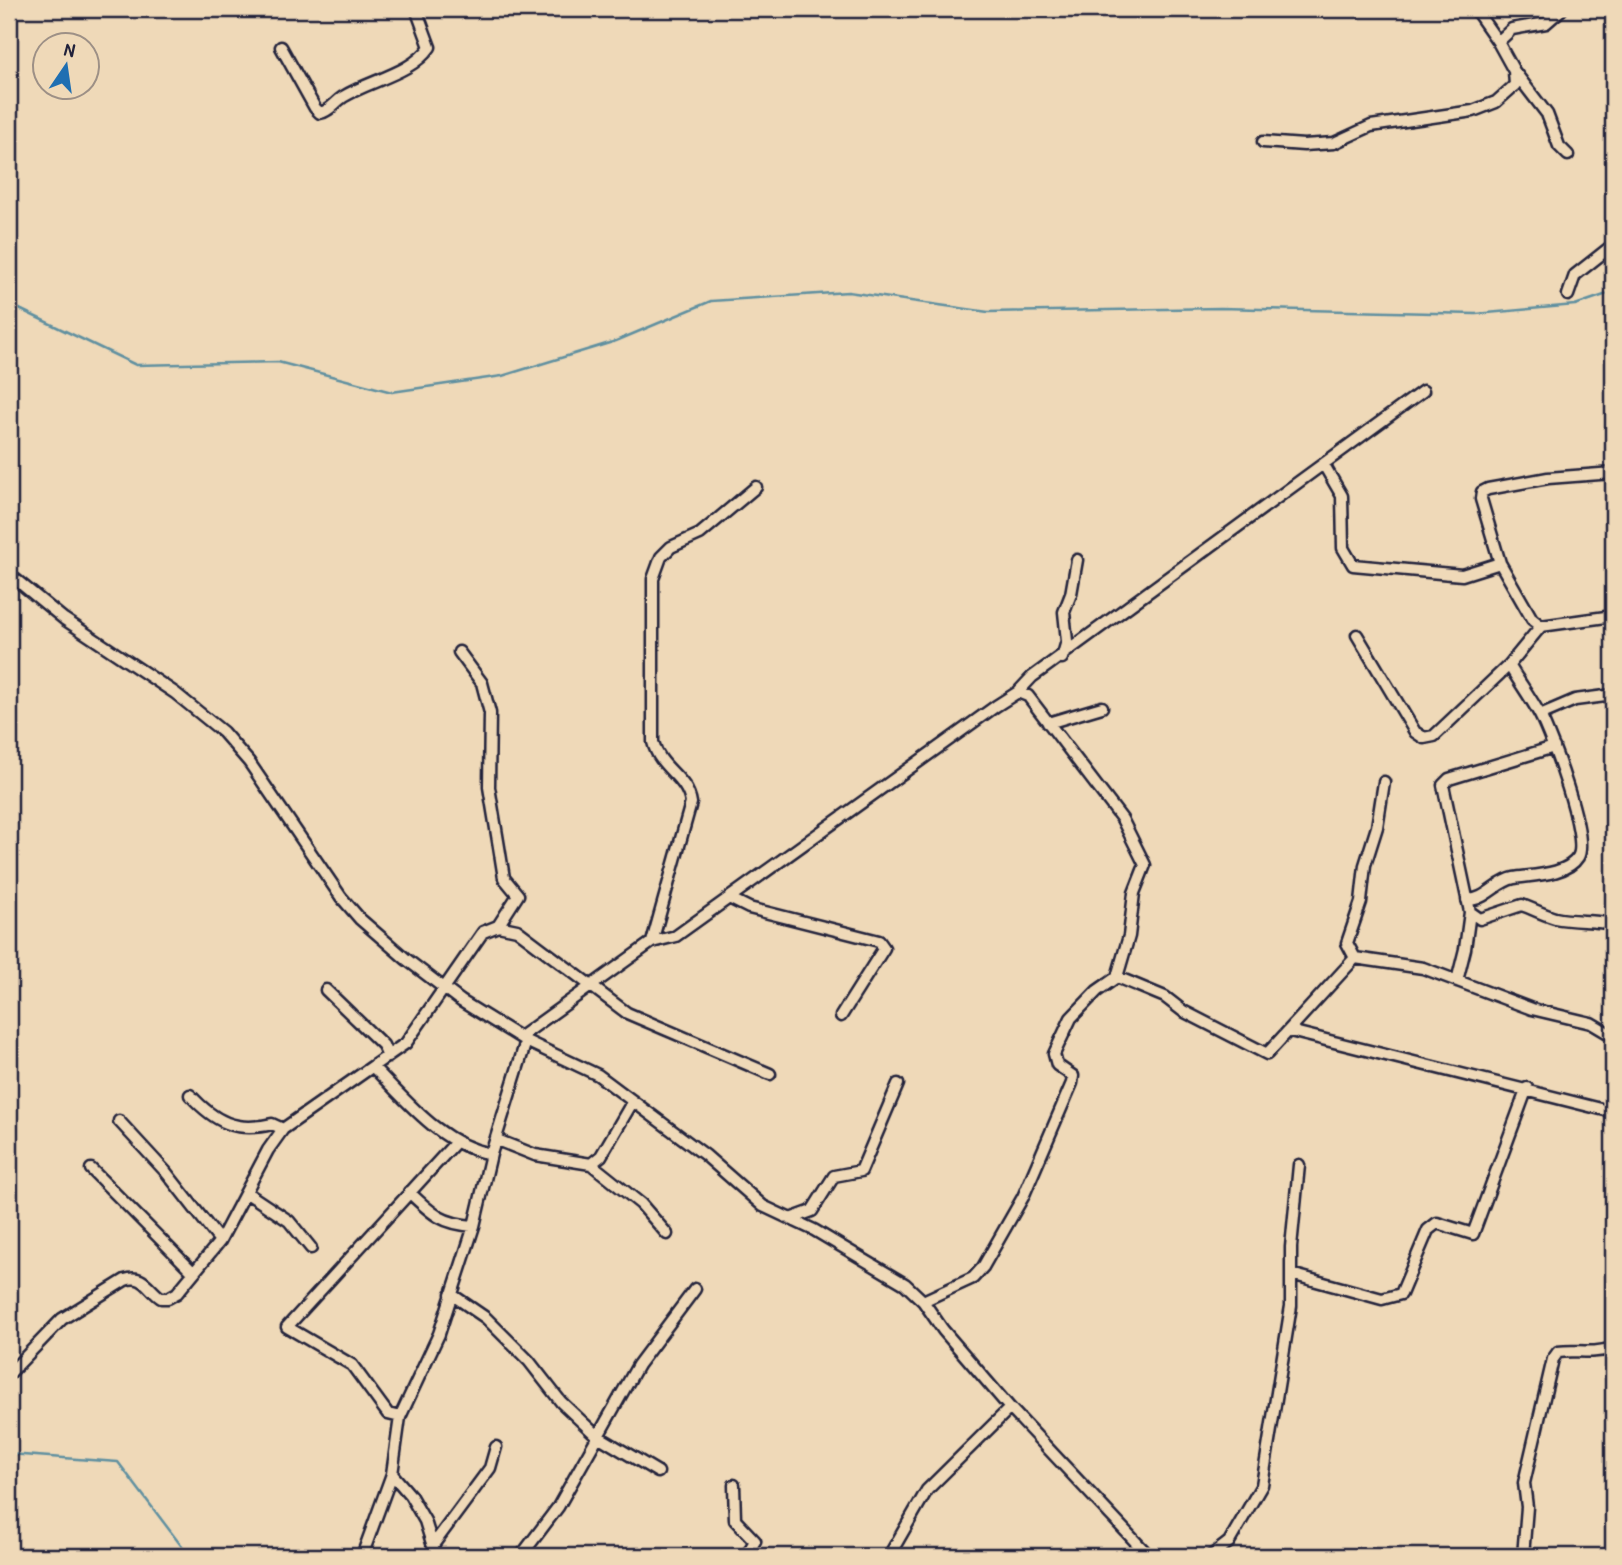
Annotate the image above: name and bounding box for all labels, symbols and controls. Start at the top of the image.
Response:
north arrow [32,32,102,102]
text: N [62,36,78,63]

